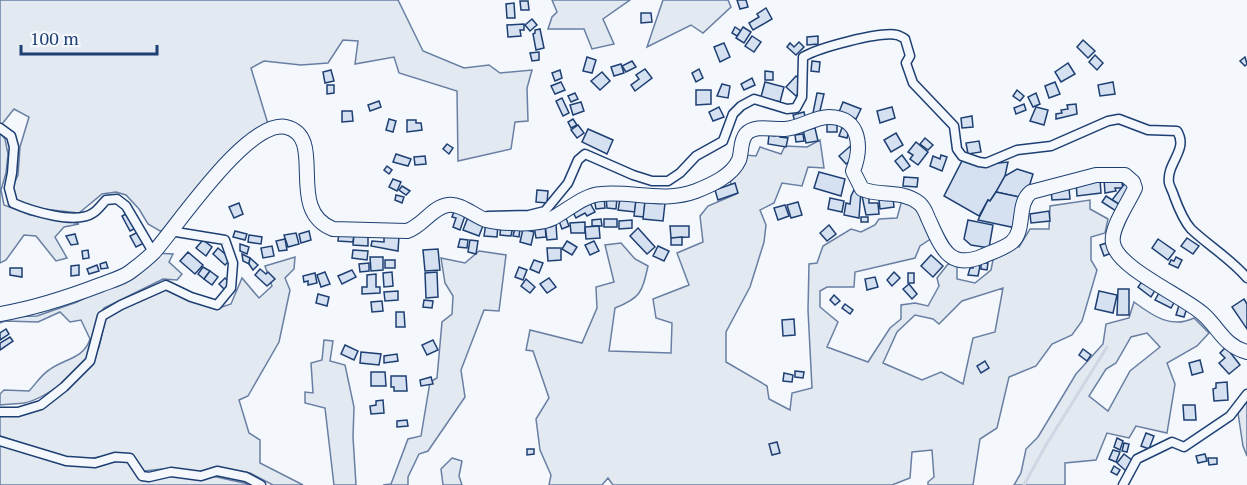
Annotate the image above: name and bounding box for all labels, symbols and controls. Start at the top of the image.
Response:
scale bar [21,18,158,56]
text: 100 m [30,26,79,50]

